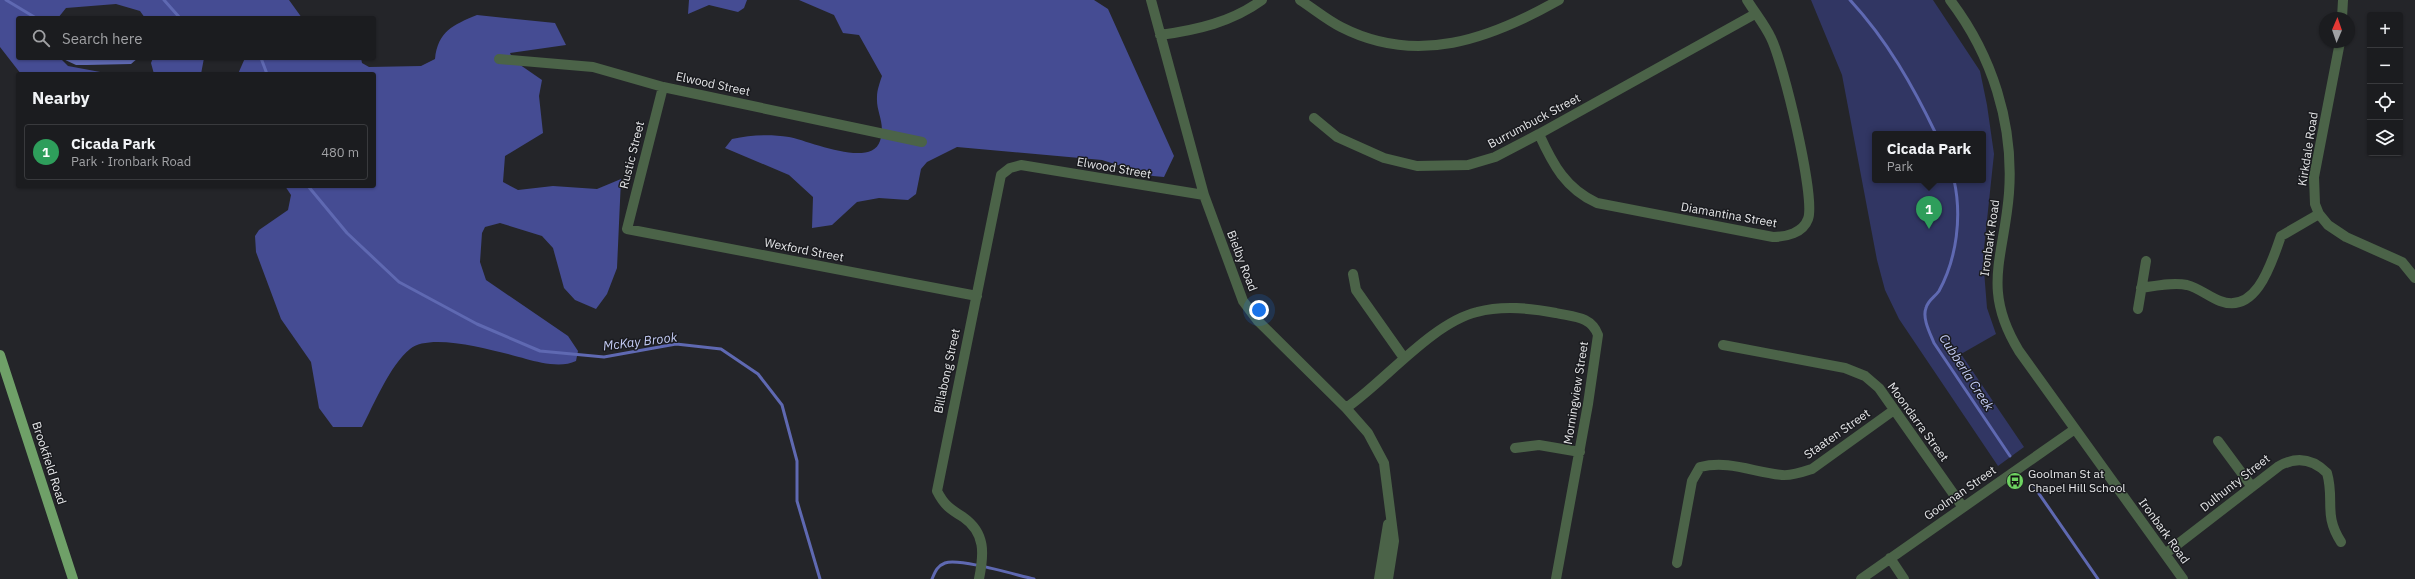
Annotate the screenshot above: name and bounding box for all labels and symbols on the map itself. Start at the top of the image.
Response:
north arrow [2319,12,2355,48]
street label: Elwood Street [675,68,752,99]
street label: Burrumbuck Street [1485,90,1583,151]
street label: Kirkdale Road [2294,111,2321,187]
street label: Rustic Street [616,119,647,190]
street label: Elwood Street [1076,154,1153,181]
pin: 1 [1916,196,1942,229]
street label: Diamantina Street [1680,199,1778,230]
street label: Ironbark Road [1977,199,2002,277]
street label: Bielby Road [1224,228,1261,293]
street label: Wexford Street [763,234,845,265]
your location [1249,300,1269,320]
street label: Billabong Street [930,327,963,415]
water label: McKay Brook [602,328,678,354]
water label: Cubberla Creek [1935,331,1998,414]
street label: Morningview Street [1560,340,1591,446]
street label: Moondarra Street [1885,379,1952,464]
street label: Staaten Street [1801,405,1873,462]
street label: Brookfield Road [29,420,70,506]
street label: Dulhunty Street [2197,451,2273,515]
street label: Goolman Street [1921,462,1999,523]
place label: Goolman St at Chapel Hill School [2028,466,2126,495]
bus stop icon: Goolman St at Chapel Hill School [2005,471,2025,491]
street label: Ironbark Road [2136,495,2193,566]

